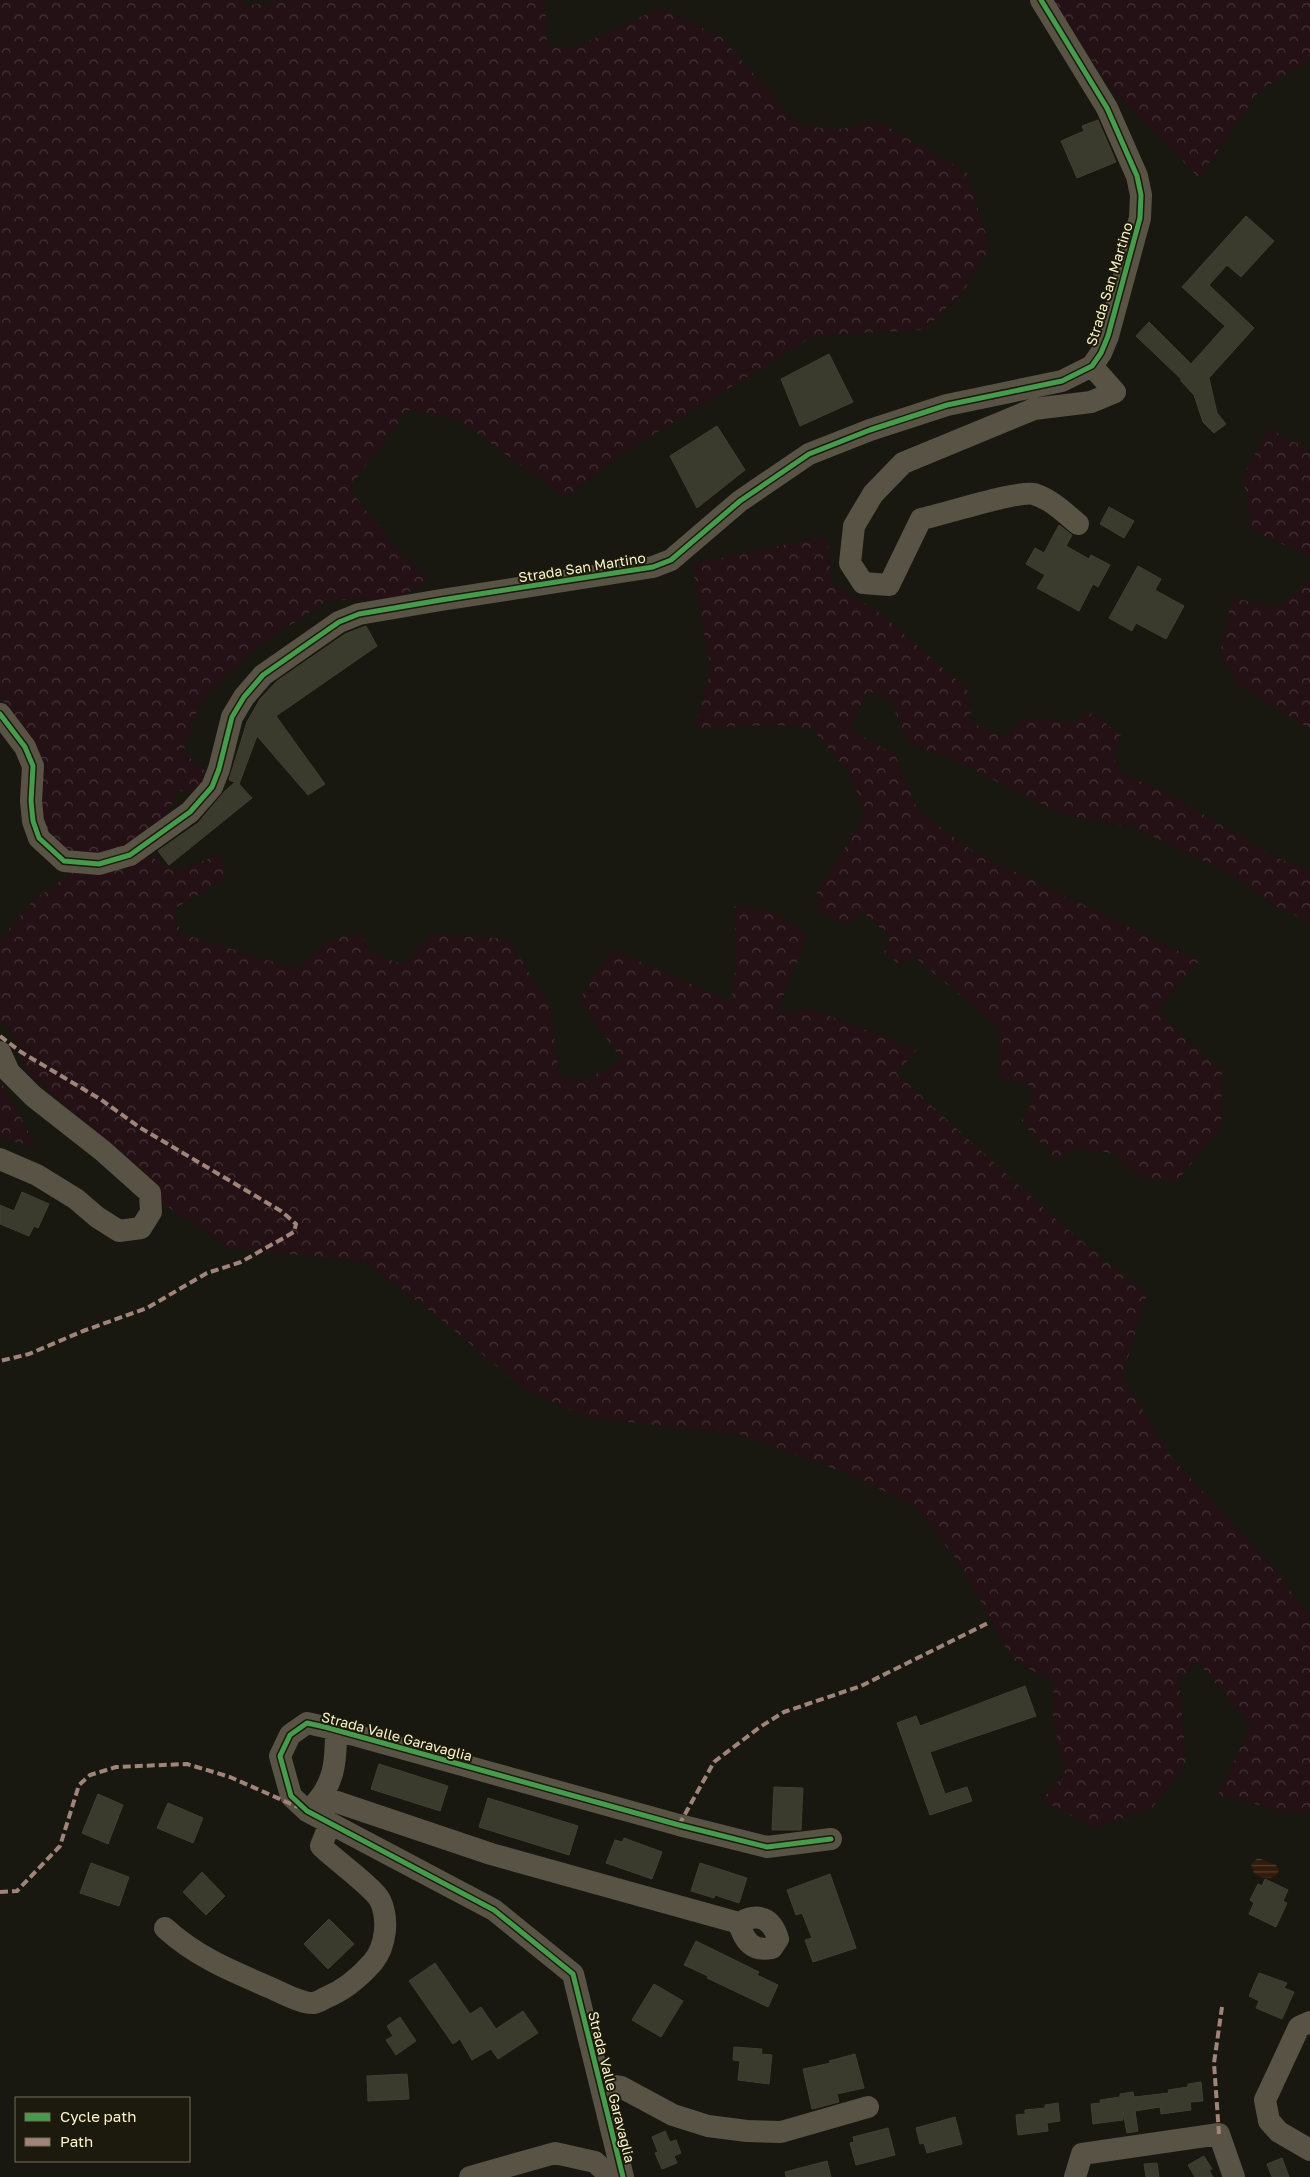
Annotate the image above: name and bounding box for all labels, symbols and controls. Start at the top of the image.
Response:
street label: Strada San Martino [1082,220,1136,348]
street label: Strada San Martino [517,549,647,585]
street label: Strada Valle Garavaglia [320,1708,474,1764]
street label: Strada Valle Garavaglia [585,2010,639,2164]
legend [15,2097,190,2162]
text: Cycle path [60,2107,136,2125]
text: Path [60,2132,93,2150]

